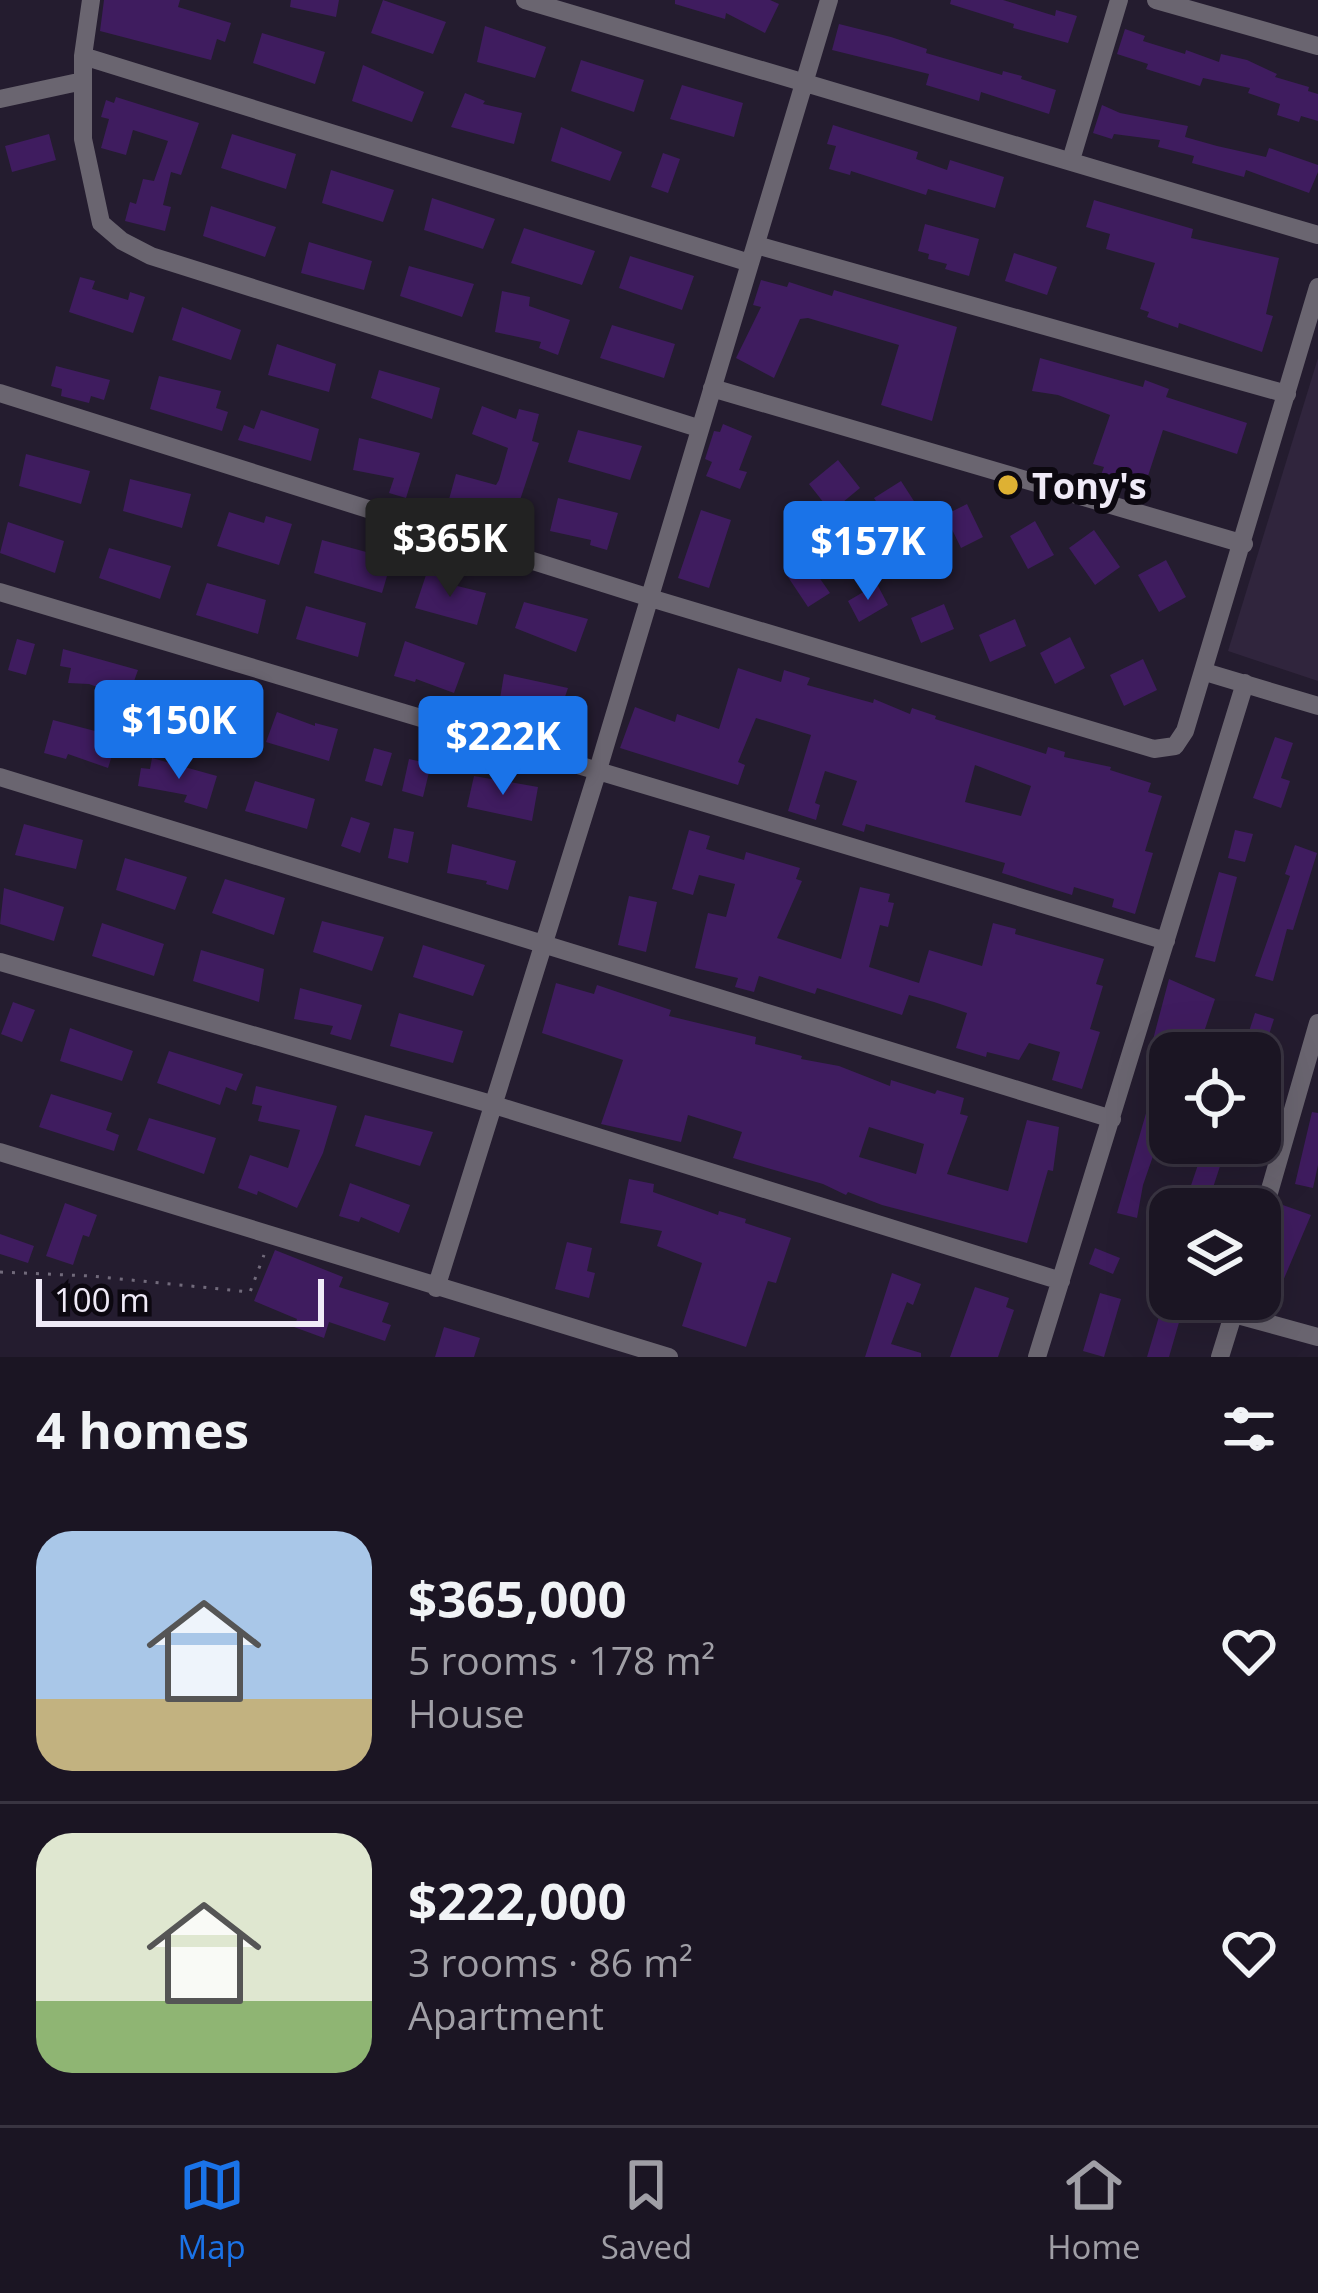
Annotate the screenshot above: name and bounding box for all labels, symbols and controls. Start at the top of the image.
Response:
place label: Tony's [1032,461,1147,510]
marker: Tony's [995,472,1021,498]
pin: $365K [366,498,534,600]
pin: $157K [784,501,952,603]
text: $365K [392,510,508,563]
text: $157K [810,513,926,566]
pin: $150K [95,680,263,782]
text: $150K [121,692,237,745]
pin: $222K [419,696,587,798]
text: $222K [445,708,561,761]
map controls [1149,1032,1281,1320]
button: locate [1149,1032,1281,1164]
button: layers [1149,1188,1281,1320]
scale bar [36,1273,324,1326]
text: 100 m [54,1277,150,1322]
text: 4 homes [36,1394,249,1464]
icon: filters [1216,1396,1282,1462]
text: $365,000 [408,1563,627,1633]
icon: home [132,1579,276,1723]
icon: heart [1216,1618,1282,1684]
text: 5 rooms · 178 m² [408,1633,715,1686]
text: House [408,1686,525,1739]
text: $222,000 [408,1865,627,1935]
icon: home [132,1881,276,2025]
icon: heart [1216,1920,1282,1986]
text: 3 rooms · 86 m² [408,1935,693,1988]
text: Apartment [408,1988,604,2041]
tab: Map [177,2152,246,2269]
tab: Saved [601,2152,692,2269]
tab: Home [1047,2152,1141,2269]

